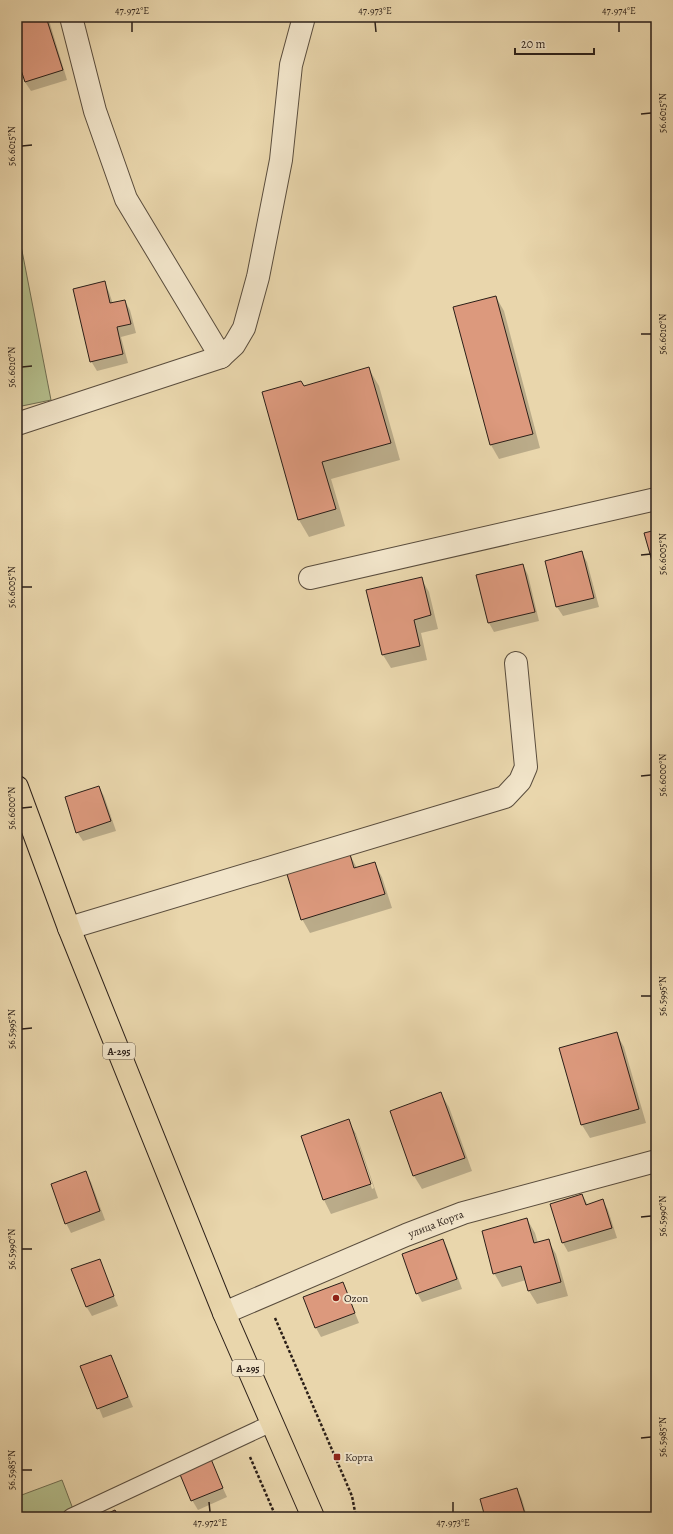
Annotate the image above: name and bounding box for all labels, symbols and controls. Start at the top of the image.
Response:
text: 47.972°E [115,4,149,17]
text: 47.973°E [358,4,392,17]
text: 47.974°E [602,4,636,17]
scale bar [515,30,594,56]
text: 20 m [521,36,545,52]
text: 56.6015°N [656,93,669,133]
text: 56.6015°N [5,126,18,166]
text: 56.6010°N [656,314,669,354]
text: 56.6010°N [5,347,18,387]
text: 56.6005°N [656,533,669,575]
text: 56.6005°N [5,566,18,608]
text: 56.6000°N [656,754,669,796]
text: 56.6000°N [5,787,18,829]
text: 56.5995°N [656,976,669,1016]
text: 56.5995°N [5,1009,18,1049]
road number: А-295 [103,1043,135,1059]
text: 56.5990°N [656,1196,669,1236]
street label: улица Корта [405,1206,467,1242]
text: 56.5990°N [5,1229,18,1269]
place label: Ozon [344,1291,368,1306]
marker: Ozon [331,1293,341,1303]
road number: А-295 [232,1360,264,1376]
text: 56.5985°N [656,1417,669,1457]
text: 56.5985°N [5,1450,18,1490]
place label: Корта [345,1450,374,1465]
marker: Корта [332,1452,342,1462]
text: 47.972°E [193,1516,227,1529]
text: 47.973°E [436,1516,470,1529]

